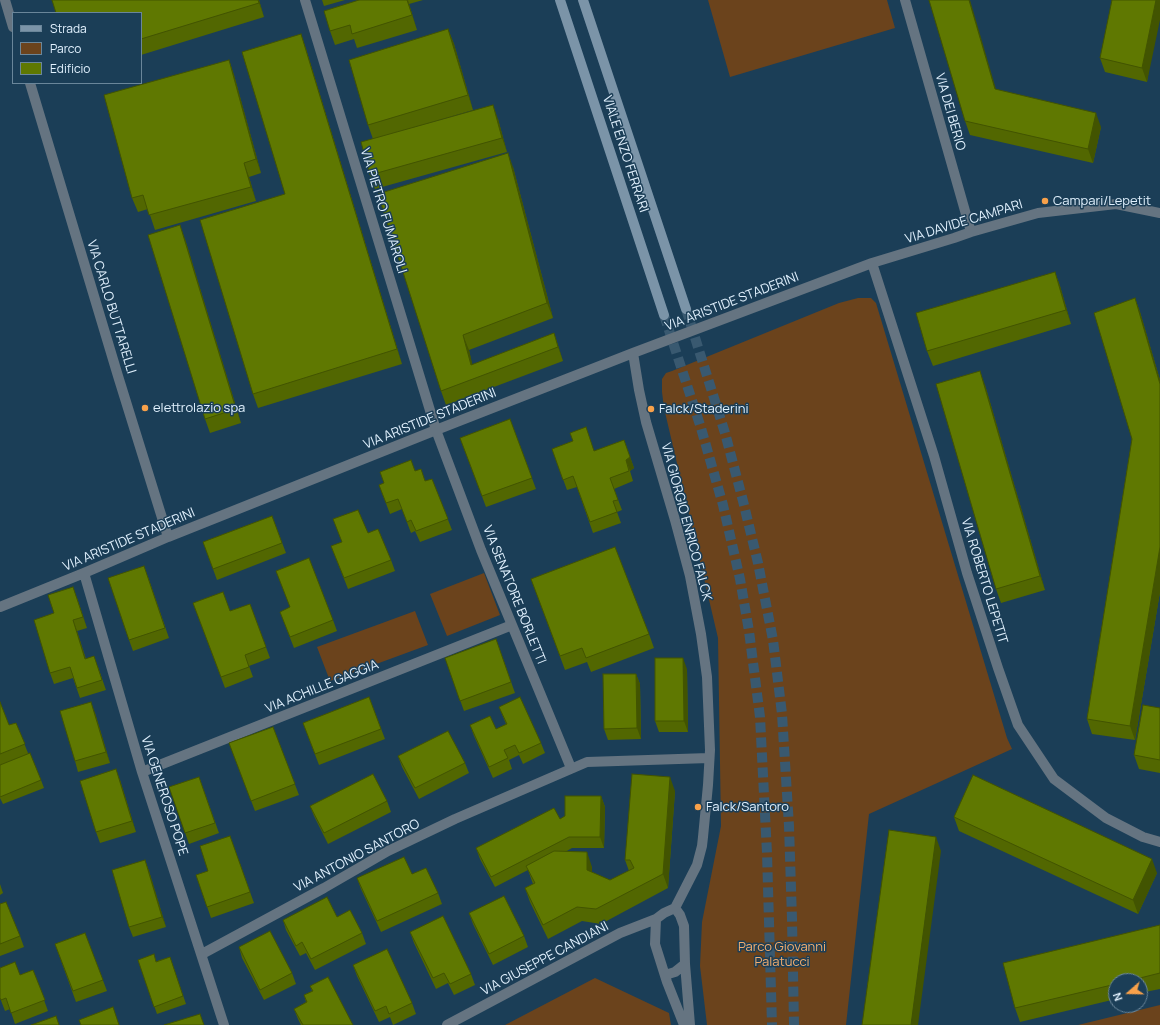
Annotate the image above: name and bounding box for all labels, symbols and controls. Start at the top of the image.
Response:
legend [12,12,142,84]
text: Strada [50,20,87,37]
text: Parco [50,40,81,57]
text: Edificio [50,60,90,77]
street label: VIA DEI BERIO [932,72,968,152]
street label: VIALE ENZO FERRARI [599,94,651,214]
street label: VIA PIETRO FUMAROLI [357,147,409,275]
place label: Campari/Lepetit [1053,193,1151,209]
marker: Campari/Lepetit [1040,196,1050,206]
street label: VIA DAVIDE CAMPARI [903,197,1025,247]
street label: VIA CARLO BUTTARELLI [83,238,139,376]
street label: VIA ARISTIDE STADERINI [663,269,801,335]
street label: VIA ARISTIDE STADERINI [361,385,499,453]
place label: elettrolazio spa [153,400,245,416]
place label: Falck/Staderini [659,401,748,417]
marker: elettrolazio spa [140,403,150,413]
marker: Falck/Staderini [646,404,656,414]
street label: VIA GIORGIO ENRICO FALCK [657,441,715,603]
street label: VIA ARISTIDE STADERINI [61,505,197,575]
street label: VIA ROBERTO LEPETIT [957,516,1011,646]
street label: VIA SENATORE BORLETTI [479,524,549,666]
street label: VIA ACHILLE GAGGIA [263,657,381,717]
street label: VIA GENEROSO POPE [137,734,191,858]
place label: Falck/Santoro [706,799,789,815]
marker: Falck/Santoro [693,802,703,812]
street label: VIA ANTONIO SANTORO [292,816,422,896]
street label: VIA GIUSEPPE CANDIANI [479,919,611,999]
park label: Parco Giovanni Palatucci [738,939,826,970]
north arrow [1108,973,1148,1013]
text: N [1109,991,1126,1003]

